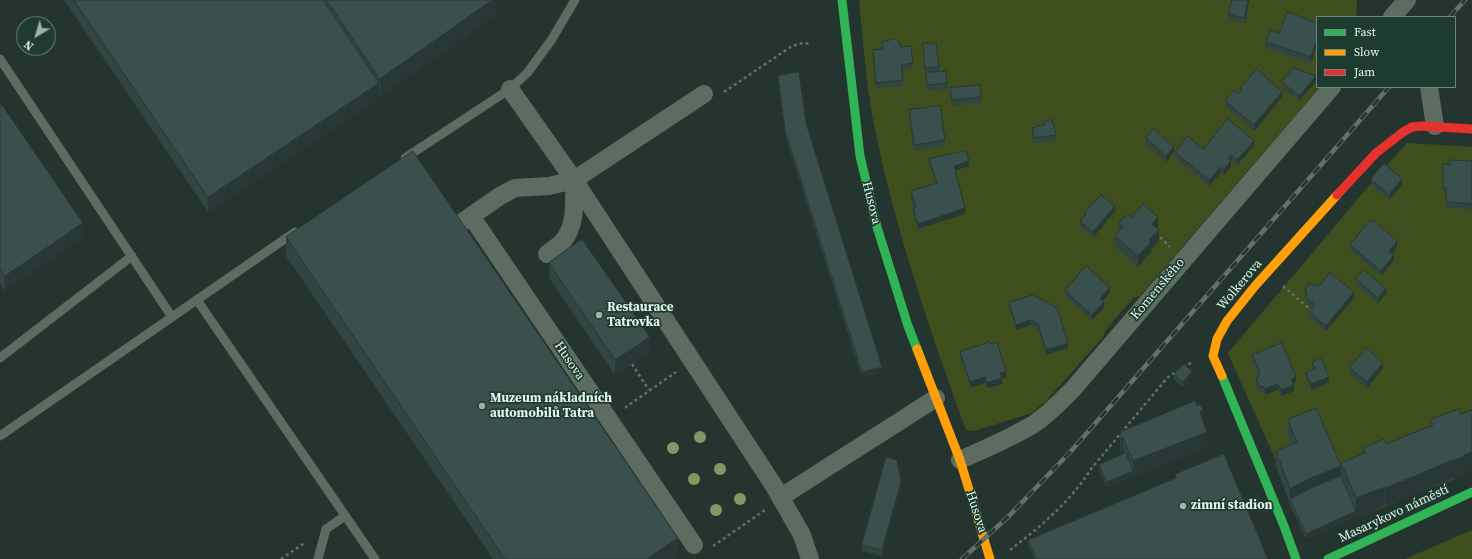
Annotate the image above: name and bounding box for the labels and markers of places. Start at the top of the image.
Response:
place label: Restaurace Tatrovka [607,300,674,331]
marker: Restaurace Tatrovka [594,310,604,320]
place label: Muzeum nákladních automobilů Tatra [490,391,612,422]
marker: Muzeum nákladních automobilů Tatra [477,401,487,411]
place label: zimní stadion [1191,498,1272,514]
marker: zimní stadion [1178,501,1188,511]

